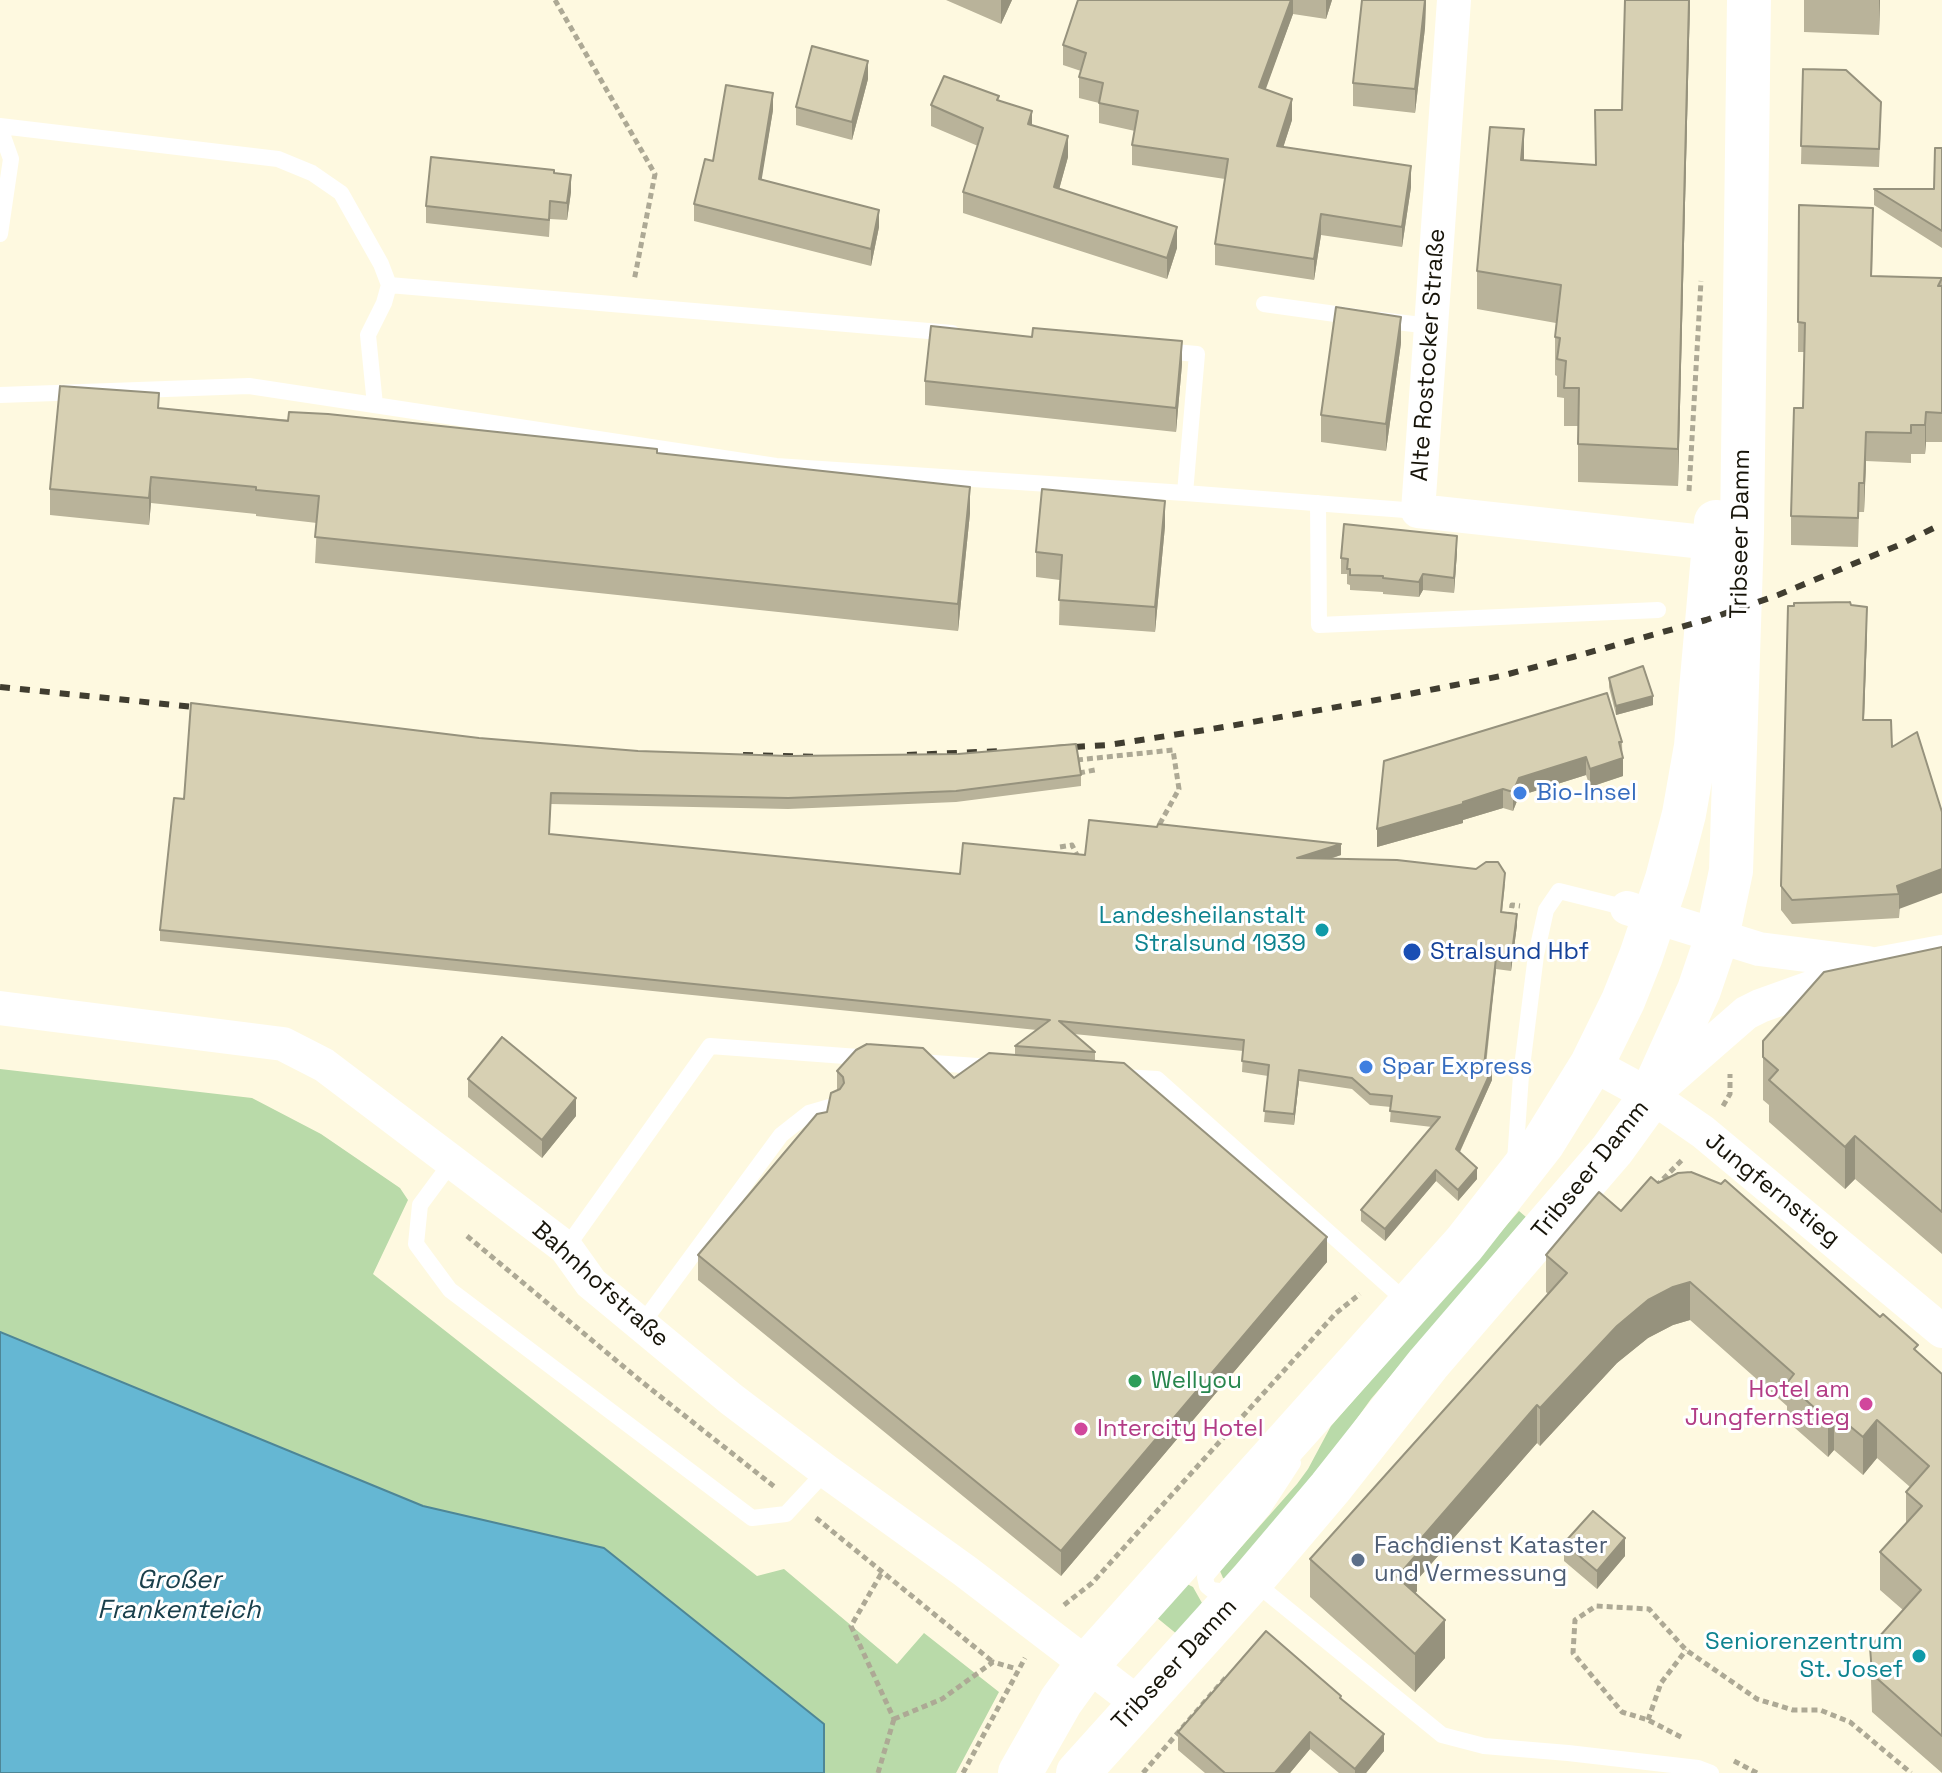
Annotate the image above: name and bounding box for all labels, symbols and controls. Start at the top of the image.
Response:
street label: Alte Rostocker Straße [1406,228,1452,482]
street label: Tribseer Damm [1725,449,1757,619]
place label: Bio-Insel [1536,779,1637,807]
marker: Bio-Insel [1511,784,1529,802]
place label: Landesheilanstalt Stralsund 1939 [1099,902,1306,958]
marker: Landesheilanstalt Stralsund 1939 [1313,921,1331,939]
place label: Stralsund Hbf [1430,938,1589,966]
marker: Stralsund Hbf [1401,941,1423,963]
place label: Spar Express [1382,1053,1533,1081]
marker: Spar Express [1357,1058,1375,1076]
street label: Tribseer Damm [1526,1095,1656,1245]
street label: Jungfernstieg [1699,1127,1845,1253]
street label: Bahnhofstraße [526,1216,674,1354]
place label: Wellyou [1151,1367,1242,1395]
marker: Wellyou [1126,1372,1144,1390]
place label: Hotel am Jungfernstieg [1685,1376,1850,1432]
marker: Hotel am Jungfernstieg [1857,1395,1875,1413]
place label: Intercity Hotel [1097,1415,1264,1443]
marker: Intercity Hotel [1072,1420,1090,1438]
place label: Fachdienst Kataster und Vermessung [1374,1532,1608,1588]
marker: Fachdienst Kataster und Vermessung [1349,1551,1367,1569]
water label: Großer Frankenteich [97,1565,261,1626]
street label: Tribseer Damm [1107,1593,1243,1737]
place label: Seniorenzentrum St. Josef [1705,1628,1903,1684]
marker: Seniorenzentrum St. Josef [1910,1647,1928,1665]

